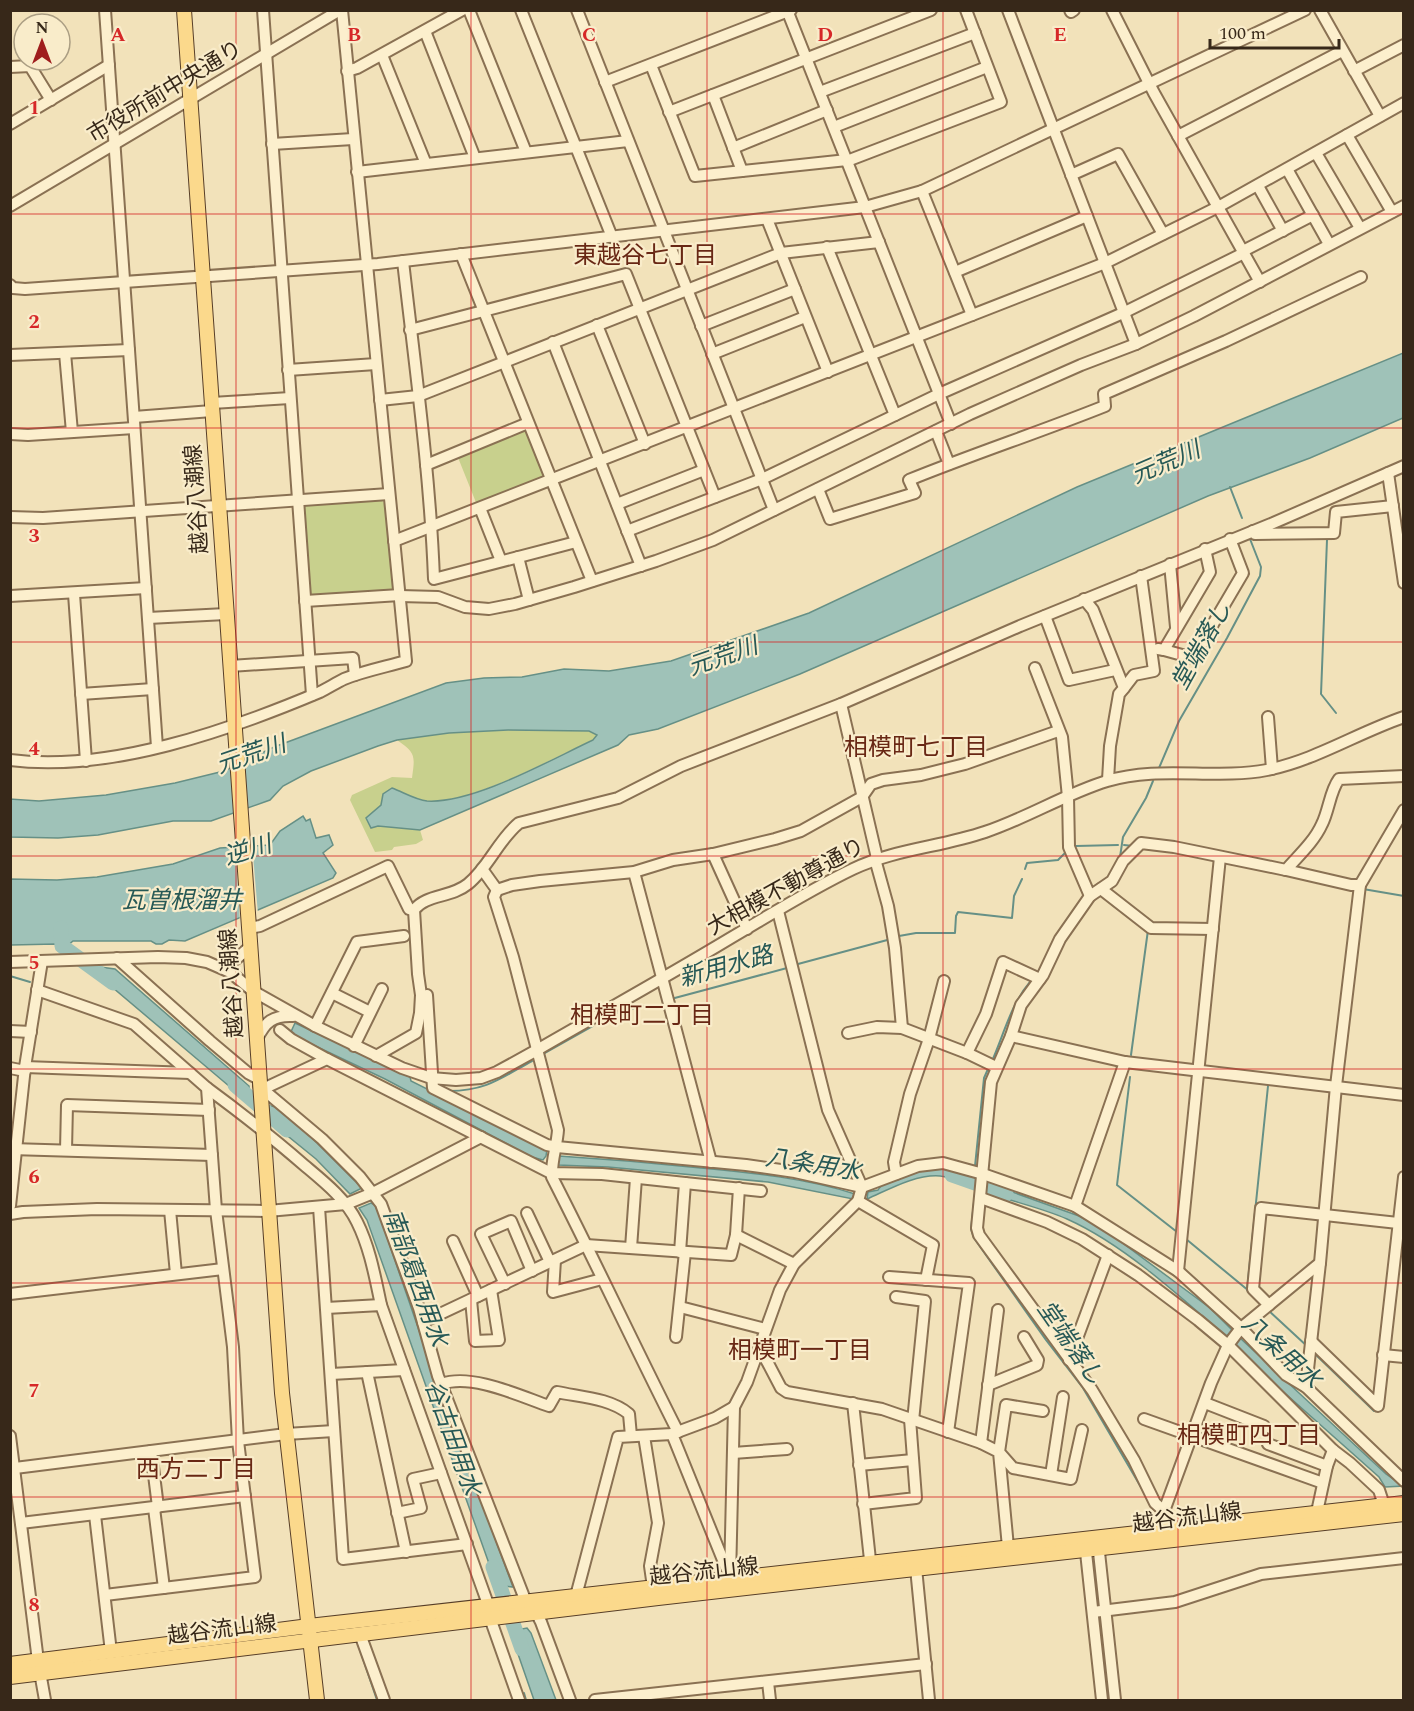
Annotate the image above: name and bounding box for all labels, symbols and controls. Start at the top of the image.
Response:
north arrow [12,12,72,72]
scale bar [1210,12,1339,50]
text: N [35,16,49,40]
text: A [110,20,126,50]
text: B [347,20,361,50]
text: C [582,20,596,50]
text: D [817,20,833,50]
text: E [1053,20,1067,50]
text: 100 m [1219,20,1266,47]
street label: 市役所前中央通り [81,33,249,151]
text: 1 [28,93,40,123]
district label: 東越谷七丁目 [573,238,717,274]
text: 2 [28,307,40,337]
water label: 元荒川 [1126,431,1209,494]
street label: 越谷八潮線 [177,443,217,555]
text: 3 [28,521,40,551]
water label: 堂端落し [1163,595,1241,697]
water label: 元荒川 [683,627,766,686]
water label: 元荒川 [211,725,294,784]
district label: 相模町七丁目 [844,730,988,766]
text: 4 [28,734,40,764]
water label: 逆川 [220,826,279,875]
street label: 大相模不動尊通り [701,830,871,944]
water label: 瓦曽根溜井 [122,883,244,919]
street label: 越谷八潮線 [212,927,252,1039]
water label: 新用水路 [675,937,779,997]
text: 5 [28,948,40,978]
district label: 相模町二丁目 [570,998,714,1034]
water label: 八条用水 [763,1140,866,1191]
text: 6 [28,1162,40,1192]
water label: 南部葛西用水 [373,1204,458,1355]
water label: 堂端落し [1028,1293,1112,1393]
water label: 八条用水 [1233,1307,1331,1400]
district label: 相模町一丁目 [728,1333,872,1369]
water label: 谷古田用水 [415,1375,490,1503]
text: 7 [28,1376,40,1406]
district label: 相模町四丁目 [1177,1418,1321,1454]
district label: 西方二丁目 [136,1452,256,1488]
street label: 越谷流山線 [1130,1495,1244,1541]
street label: 越谷流山線 [648,1550,760,1594]
text: 8 [28,1590,40,1620]
street label: 越谷流山線 [165,1607,279,1653]

